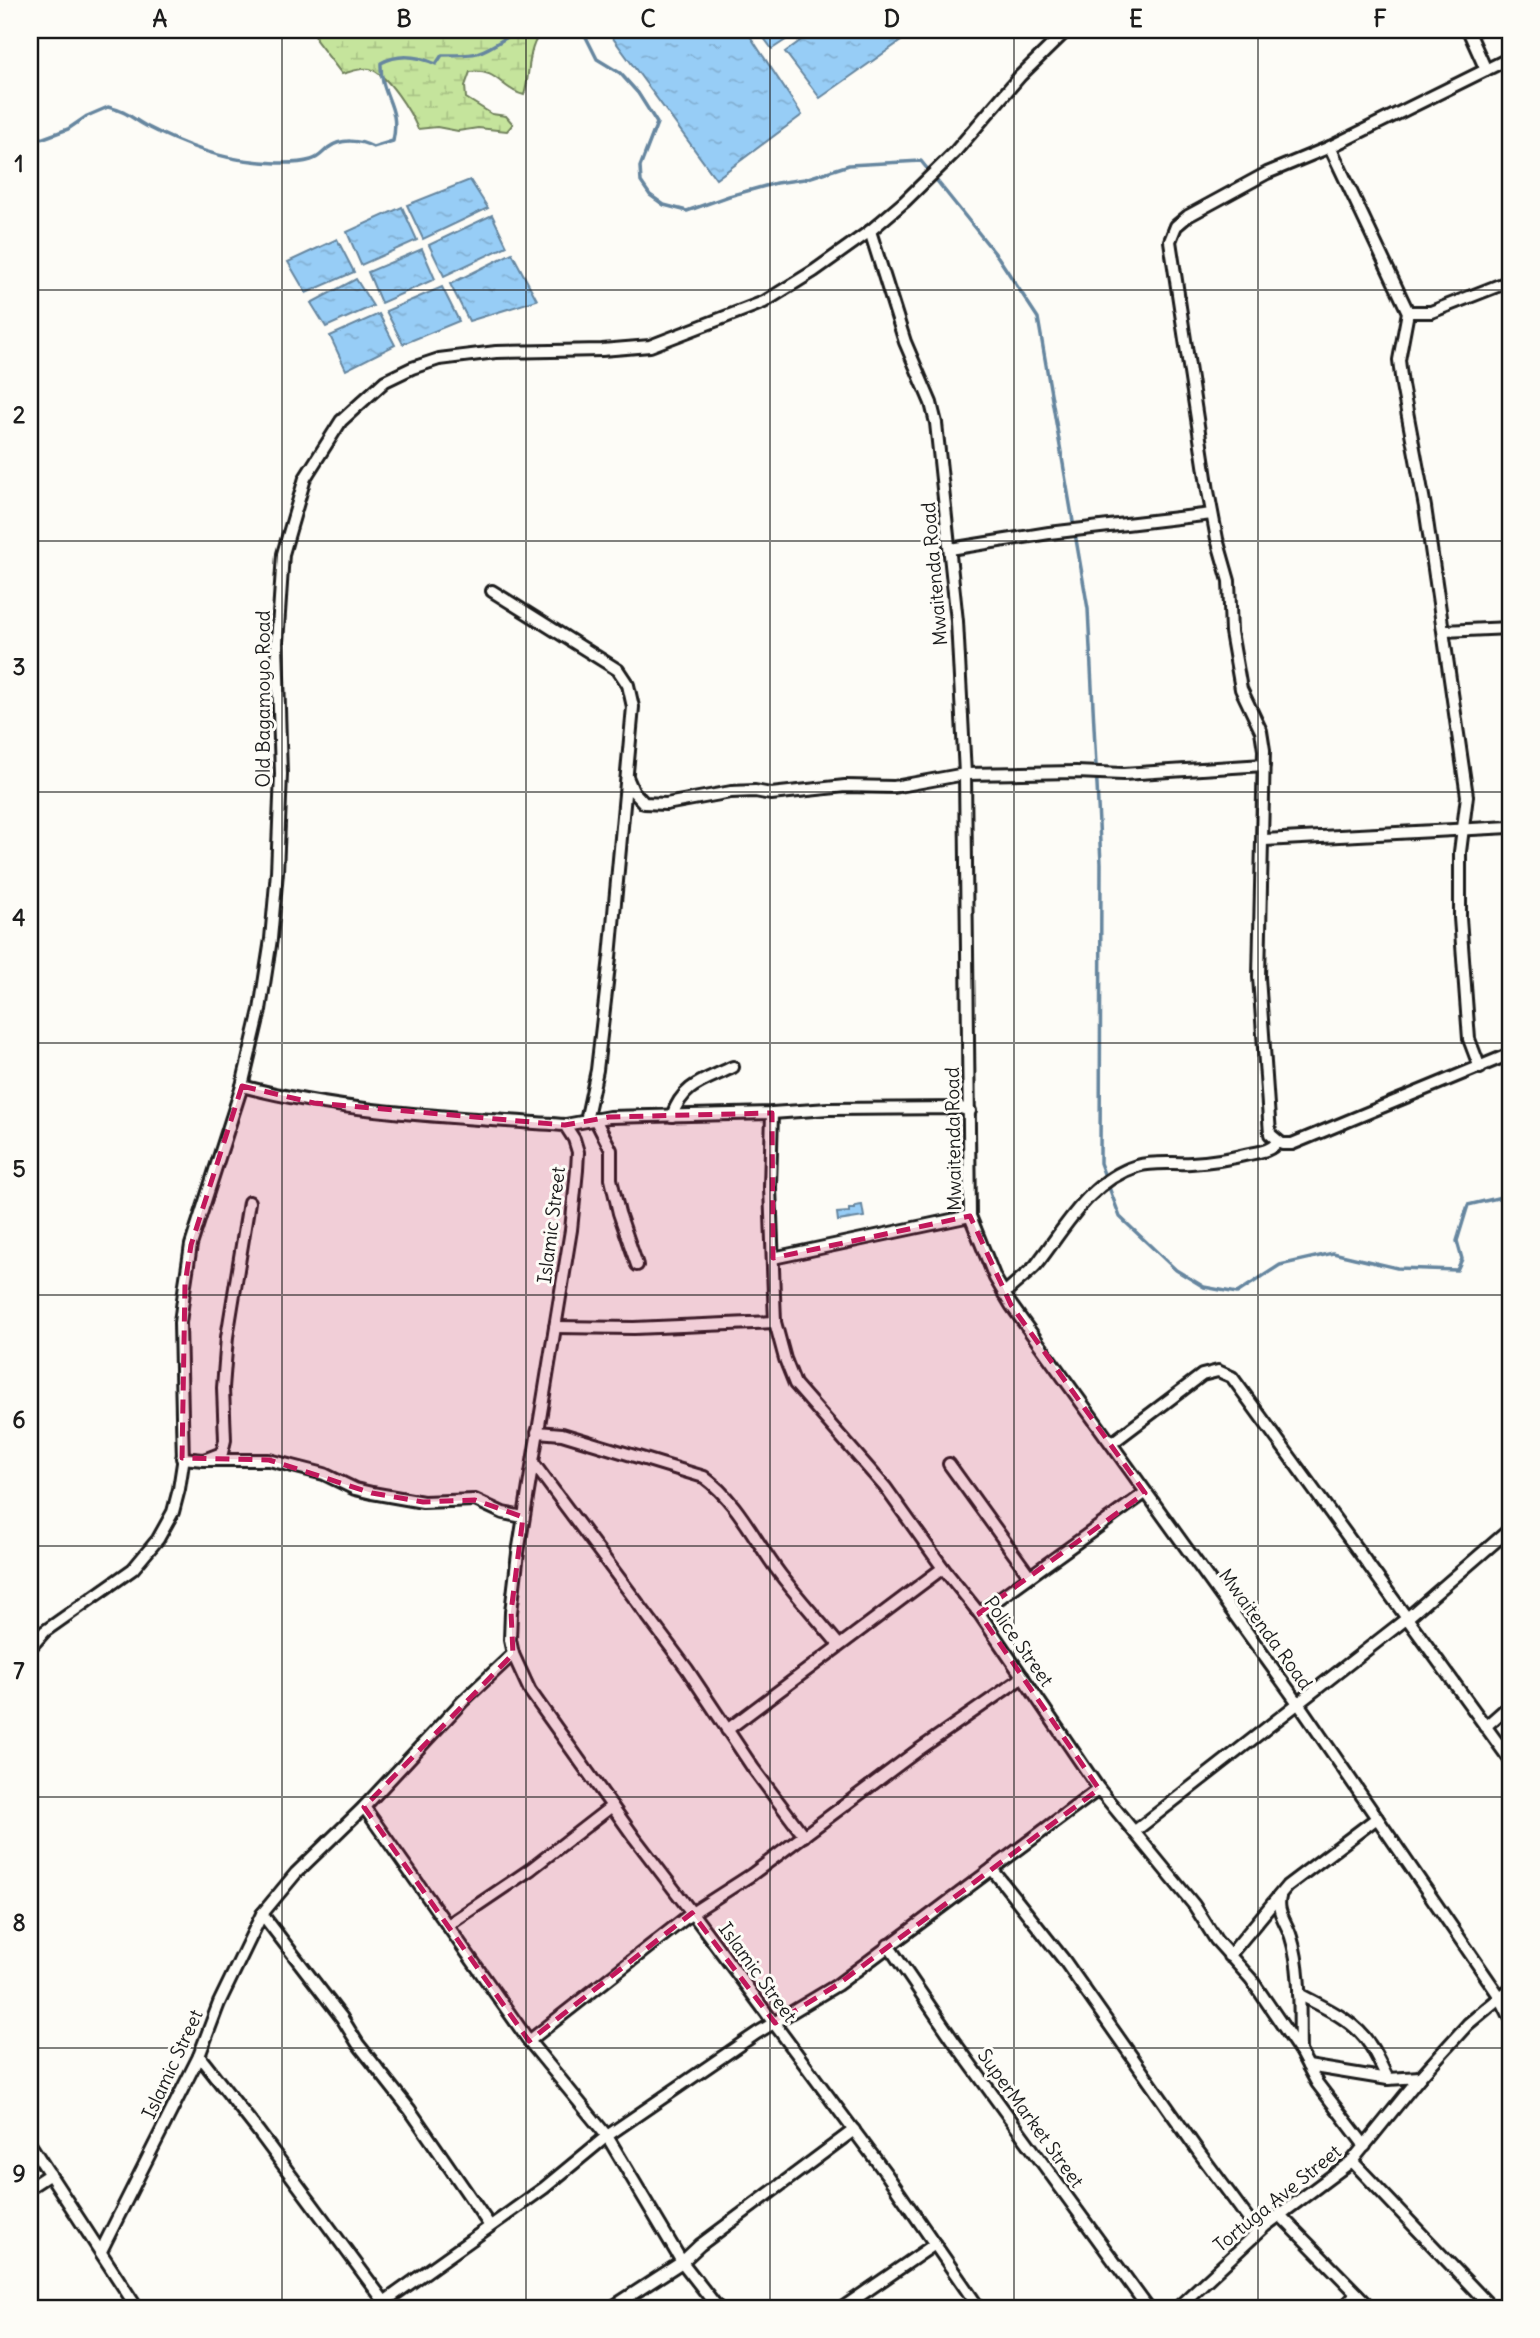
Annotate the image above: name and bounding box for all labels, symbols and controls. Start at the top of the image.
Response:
text: A [153,4,168,33]
text: B [396,4,412,33]
text: C [640,4,656,33]
text: D [884,4,900,33]
text: E [1129,4,1143,33]
text: F [1373,4,1387,33]
text: 1 [14,149,24,178]
text: 2 [13,400,26,429]
street label: Mwaitenda Road [916,501,952,647]
street label: Old Bagamoyo Road [251,610,275,788]
text: 3 [12,652,26,681]
text: 4 [12,903,26,932]
street label: Mwaitenda Road [940,1067,966,1211]
text: 5 [12,1154,26,1183]
street label: Islamic Street [532,1165,570,1285]
text: 6 [12,1405,26,1434]
street label: Mwaitenda Road [1214,1564,1318,1694]
street label: Police Street [979,1591,1059,1691]
text: 7 [13,1656,25,1685]
text: 8 [12,1908,26,1937]
street label: Islamic Street [714,1917,802,2027]
street label: Islamic Street [136,2006,208,2122]
street label: SuperMarket Street [973,2044,1089,2192]
street label: Tortuga Ave Street [1208,2139,1346,2257]
text: 9 [12,2159,26,2188]

